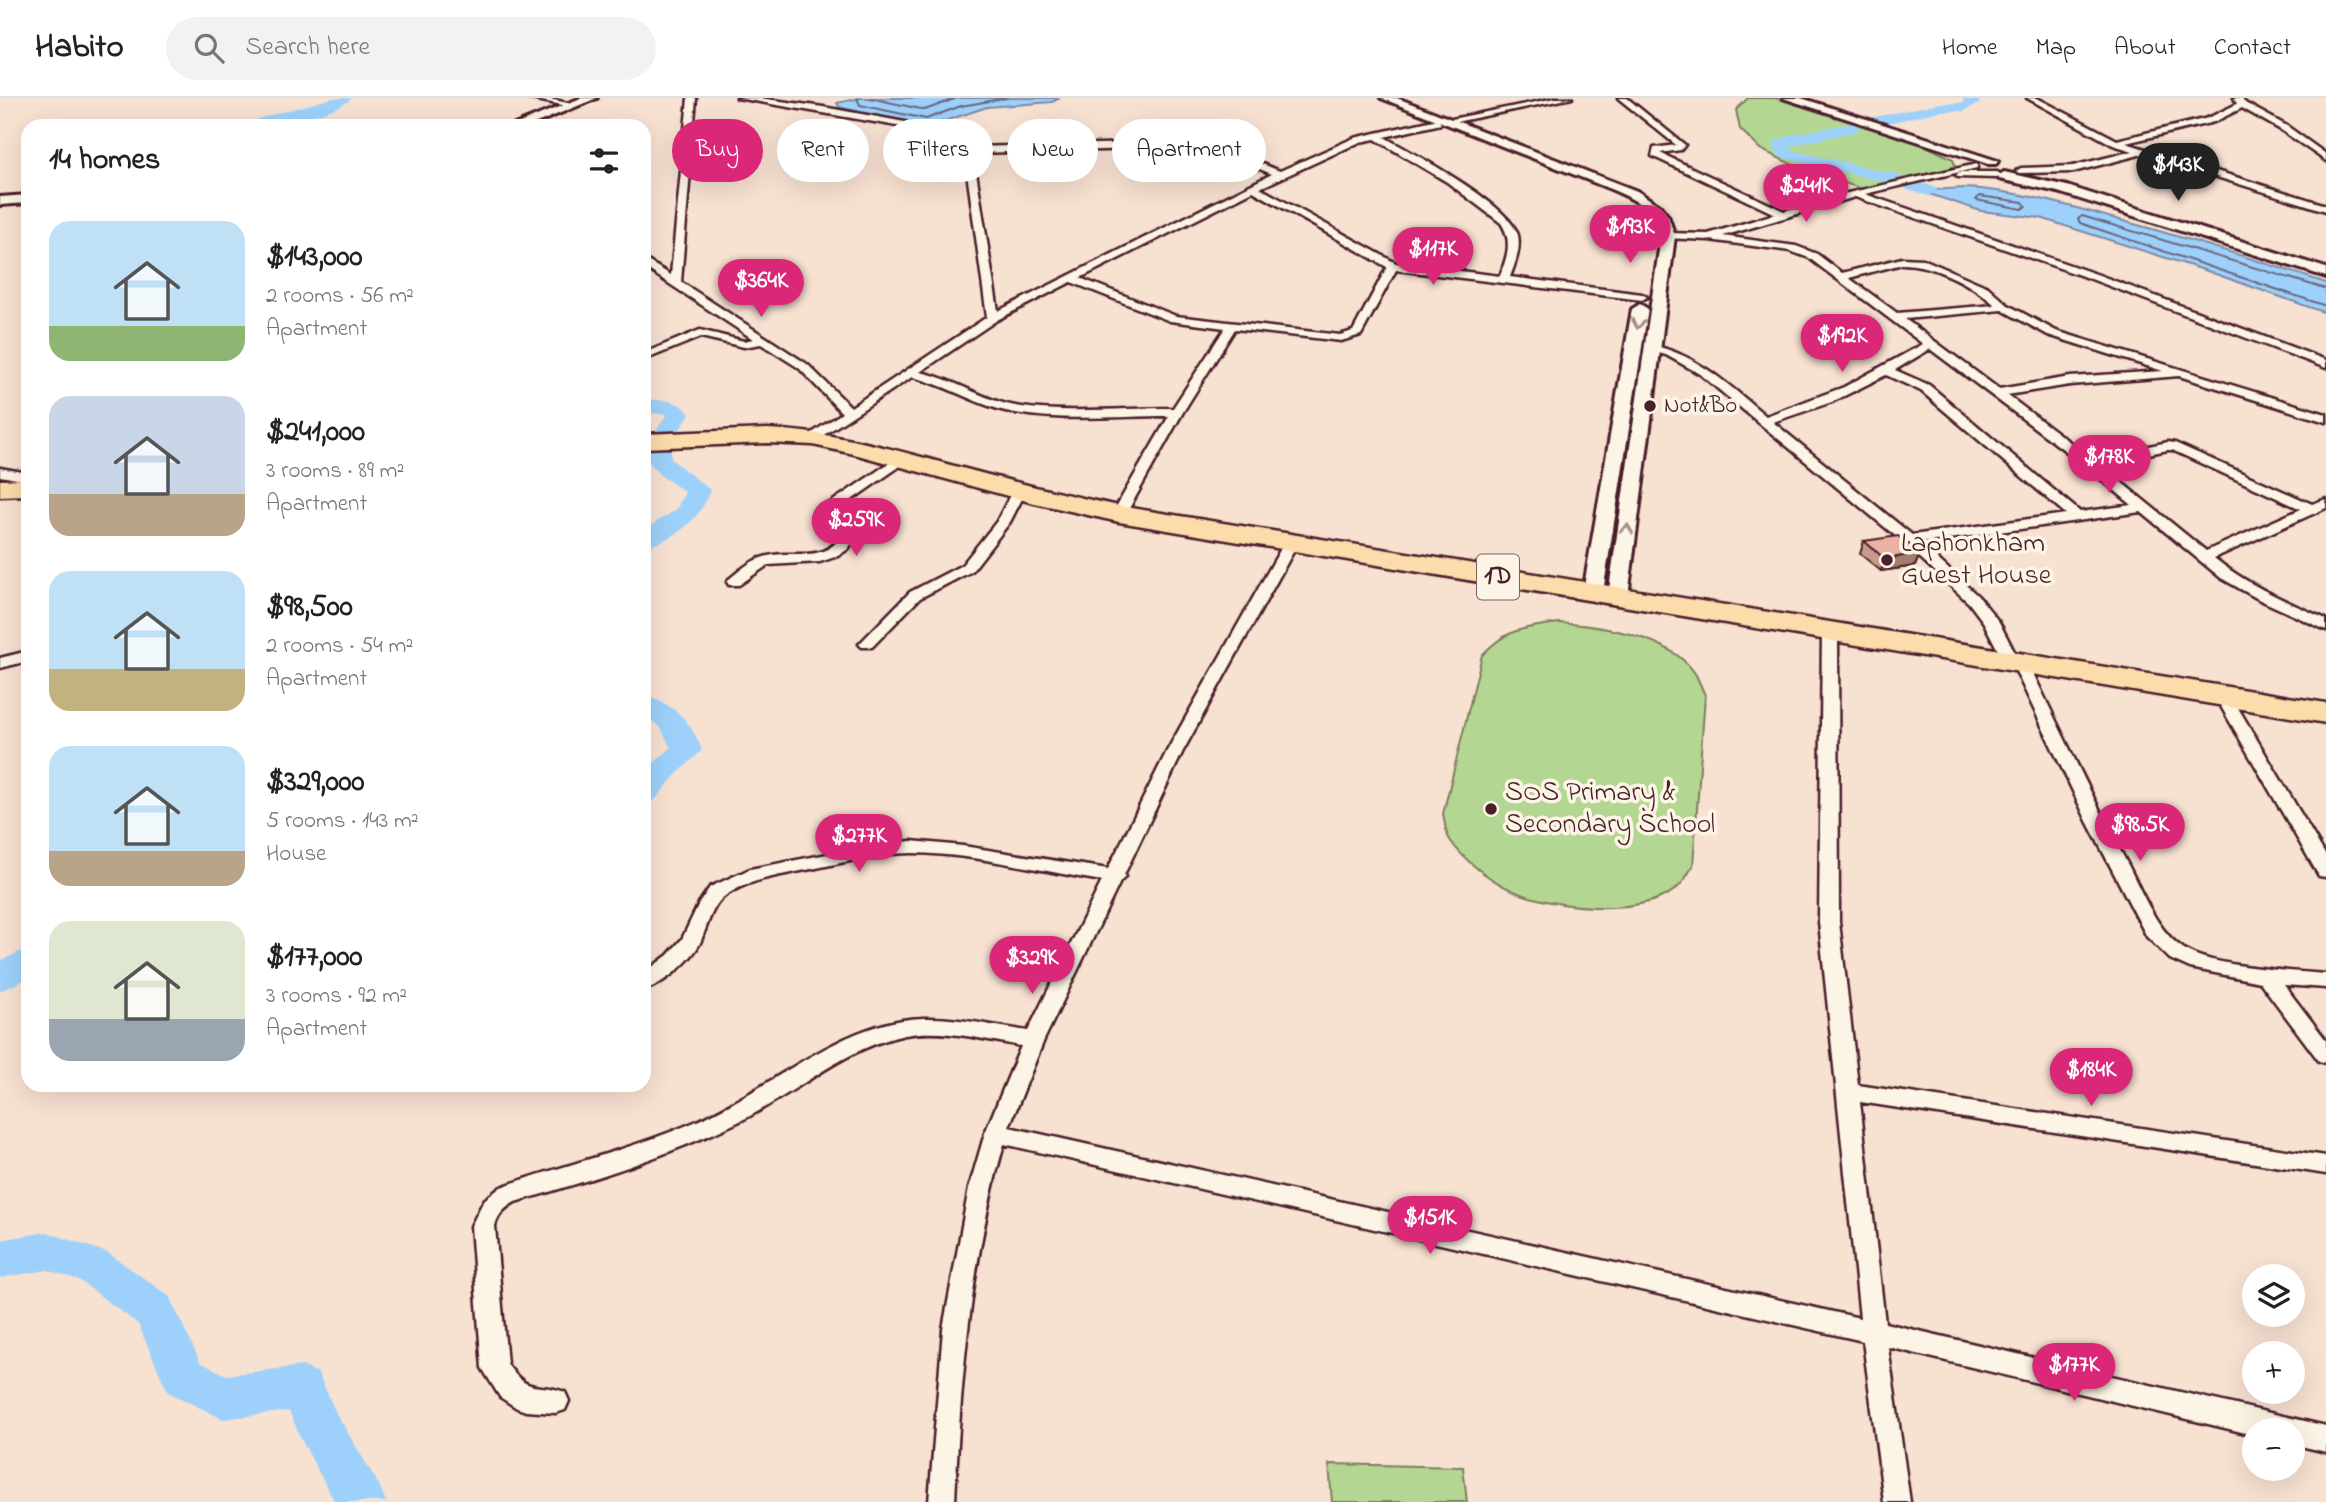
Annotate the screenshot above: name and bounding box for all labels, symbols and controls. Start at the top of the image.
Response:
search box [166,17,656,80]
text: Habito [35,24,124,72]
icon: search [190,29,228,67]
text: Search here [246,29,370,67]
text: Home [1942,31,1998,66]
text: Map [2036,31,2076,66]
text: About [2114,31,2176,66]
text: Contact [2214,31,2291,66]
chip: Buy [672,119,763,182]
chip: Rent [777,119,869,182]
chip: Filters [883,119,993,182]
chip: New [1007,119,1098,182]
chip: Apartment [1112,119,1266,182]
text: 14 homes [49,139,160,183]
icon: filters [585,142,623,180]
pin: $143K [2129,144,2227,203]
text: $143K [2152,149,2204,182]
pin: $241K [1757,164,1855,224]
text: $241K [1779,170,1833,203]
pin: $193K [1581,206,1679,265]
text: $193K [1606,211,1654,244]
pin: $117K [1384,228,1482,287]
text: $117K [1408,233,1458,266]
text: $143,000 [266,236,362,280]
icon: home [105,249,189,333]
pin: $364K [712,260,810,319]
text: $364K [734,265,788,298]
text: 2 rooms · 56 m² [266,280,414,313]
text: Apartment [266,313,367,346]
pin: $192K [1793,314,1891,374]
one-way arrow [1631,318,1646,330]
text: $192K [1817,320,1867,353]
place label: Not&Bo [1664,390,1737,423]
marker: Not&Bo [1642,398,1658,414]
text: $241,000 [266,411,365,455]
icon: home [105,424,189,508]
pin: $178K [2060,436,2158,495]
text: $178K [2084,441,2134,474]
text: 3 rooms · 89 m² [266,455,404,488]
text: Apartment [266,488,367,521]
pin: $259K [807,498,905,558]
text: $259K [828,504,884,537]
one-way arrow [1619,523,1634,535]
place label: Laphonkham Guest House [1901,524,2052,597]
marker: Laphonkham Guest House [1879,552,1895,568]
road number: 1D [1477,555,1519,600]
text: $98,500 [266,586,353,630]
icon: home [105,599,189,683]
text: 2 rooms · 54 m² [266,630,413,663]
text: Apartment [266,663,367,696]
text: $329,000 [266,761,365,805]
place label: SOS Primary & Secondary School [1505,773,1715,846]
icon: home [105,774,189,858]
marker: SOS Primary & Secondary School [1483,801,1499,817]
pin: $98.5K [2083,804,2197,863]
text: 5 rooms · 143 m² [266,805,419,838]
text: $98.5K [2111,809,2169,842]
pin: $277K [810,814,908,874]
text: $277K [831,820,887,853]
text: House [266,838,326,871]
text: $177,000 [266,936,362,980]
pin: $329K [983,936,1081,996]
text: $329K [1006,942,1058,975]
icon: home [105,949,189,1033]
text: 3 rooms · 92 m² [266,980,407,1013]
text: Apartment [266,1013,367,1046]
pin: $184K [2042,1048,2140,1108]
text: $184K [2066,1054,2116,1087]
pin: $151K [1381,1196,1479,1256]
text: $151K [1404,1202,1456,1235]
map controls [2242,1264,2305,1481]
button: layers [2242,1264,2305,1327]
button: + [2242,1341,2305,1404]
pin: $177K [2025,1344,2123,1403]
text: $177K [2048,1349,2100,1382]
button: − [2242,1418,2305,1481]

